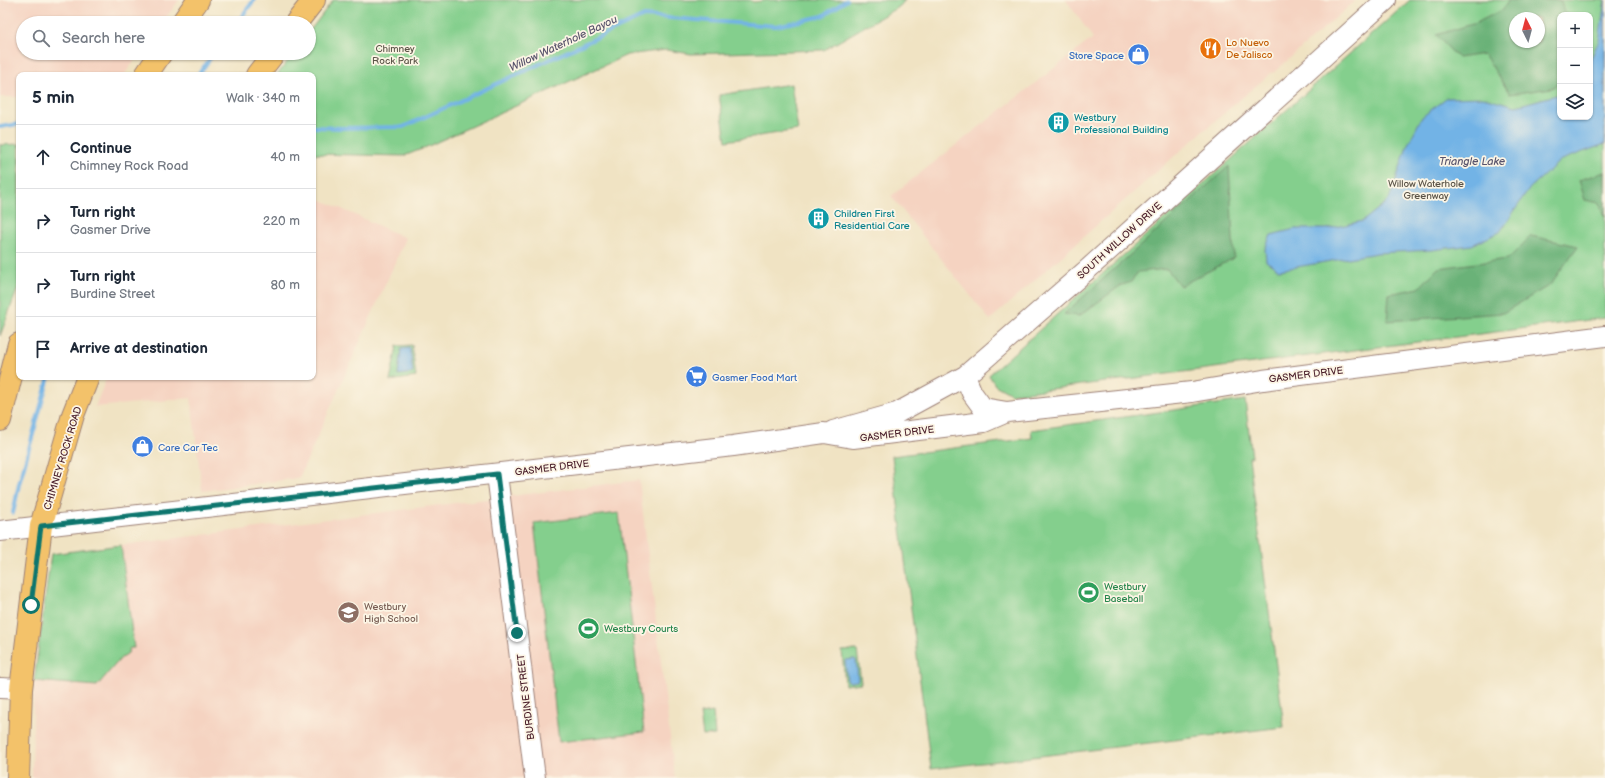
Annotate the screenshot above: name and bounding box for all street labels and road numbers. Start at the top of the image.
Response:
street label: SOUTH WILLOW DRIVE [1075,199,1165,282]
street label: GASMER DRIVE [1268,364,1344,386]
street label: CHIMNEY ROCK ROAD [41,405,84,511]
street label: GASMER DRIVE [859,423,935,445]
street label: GASMER DRIVE [514,457,590,479]
street label: BURDINE STREET [515,653,537,741]

